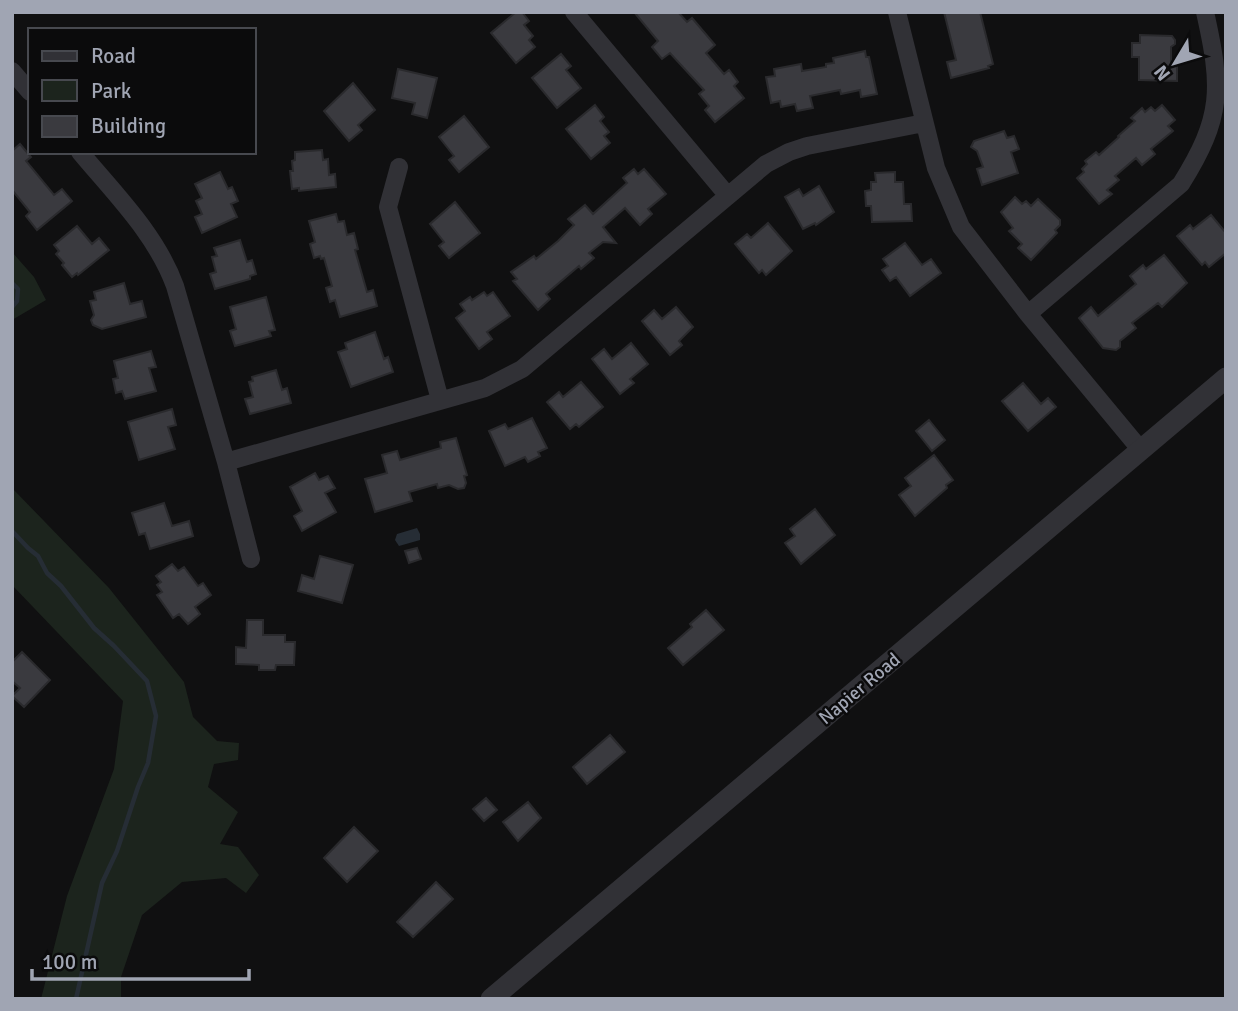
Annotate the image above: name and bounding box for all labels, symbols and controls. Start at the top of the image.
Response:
legend [28,28,256,154]
north arrow [1140,28,1210,98]
text: Road [91,43,136,69]
text: N [1149,60,1176,85]
text: Park [91,78,132,104]
text: Building [91,113,166,139]
street label: Napier Road [814,648,905,730]
scale bar [32,937,248,981]
text: 100 m [42,949,97,975]

